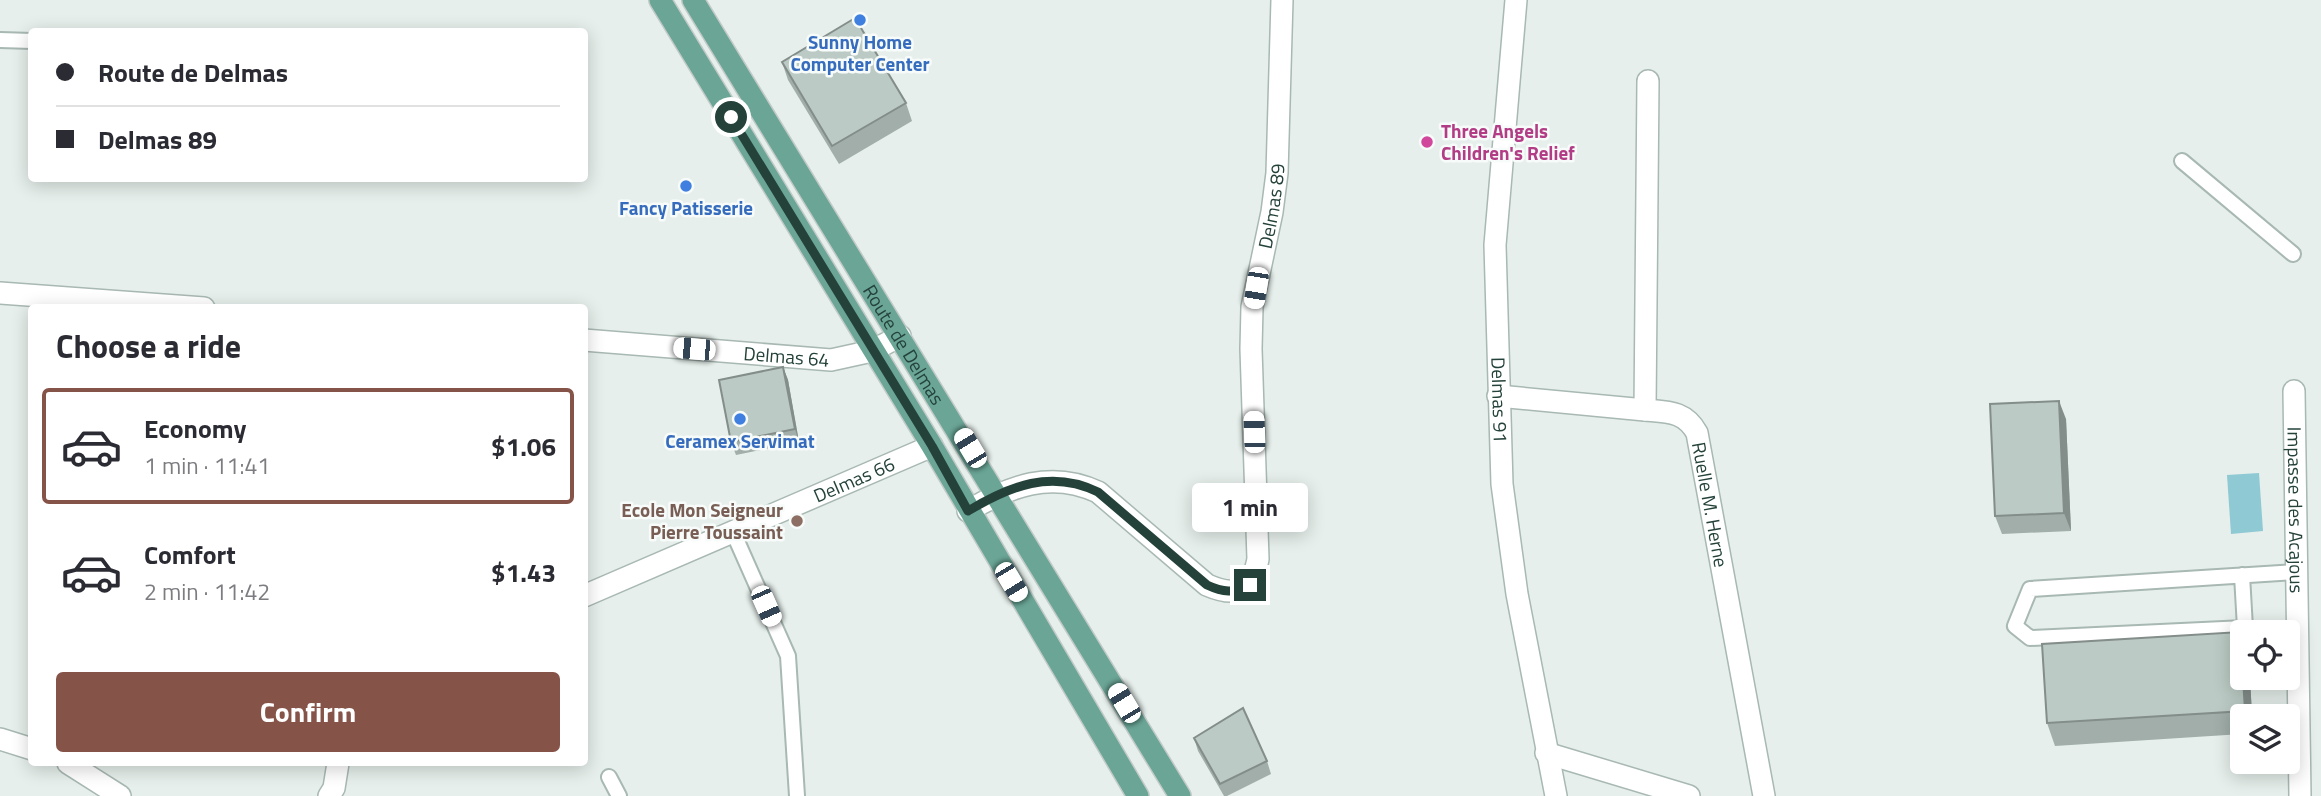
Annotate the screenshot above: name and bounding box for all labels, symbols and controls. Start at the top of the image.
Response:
marker: Sunny Home Computer Center [852,12,868,28]
place label: Sunny Home Computer Center [791,27,929,78]
text: Route de Delmas [98,53,288,92]
route start [715,101,747,133]
place label: Three Angels Children's Relief [1441,116,1575,167]
text: Delmas 89 [98,120,217,159]
marker: Three Angels Children's Relief [1419,134,1435,150]
street label: Delmas 89 [1250,163,1291,251]
marker: Fancy Patisserie [678,178,694,194]
place label: Fancy Patisserie [619,193,753,222]
car [1243,266,1270,310]
street label: Route de Delmas [856,279,952,410]
text: Choose a ride [56,322,241,370]
car [673,337,716,361]
street label: Delmas 64 [742,338,830,374]
street label: Delmas 91 [1484,357,1516,443]
text: Economy [144,409,246,448]
marker: Ceramex Servimat [732,411,748,427]
car [1243,411,1266,453]
icon: car [60,415,123,478]
car [951,425,990,471]
place label: Ceramex Servimat [665,426,815,455]
text: $1.06 [491,427,556,466]
street label: Impasse des Acajous [2281,427,2312,594]
street label: Ruelle M. Herne [1685,439,1736,570]
text: 1 min · 11:41 [144,448,270,483]
street label: Delmas 66 [809,449,899,510]
callout: 1 min [1192,484,1308,532]
text: 1 min [1222,490,1278,525]
place label: Ecole Mon Seigneur Pierre Toussaint [621,495,783,546]
marker: Ecole Mon Seigneur Pierre Toussaint [789,513,805,529]
text: Comfort [144,535,236,574]
icon: car [60,541,123,604]
text: $1.43 [491,553,556,592]
car [992,559,1031,605]
route end [1234,569,1266,601]
text: 2 min · 11:42 [144,574,270,609]
car [748,583,785,629]
map controls [2230,620,2300,774]
button: locate [2230,620,2300,690]
button: Confirm [56,672,560,752]
car [1105,680,1144,726]
button: layers [2230,704,2300,774]

